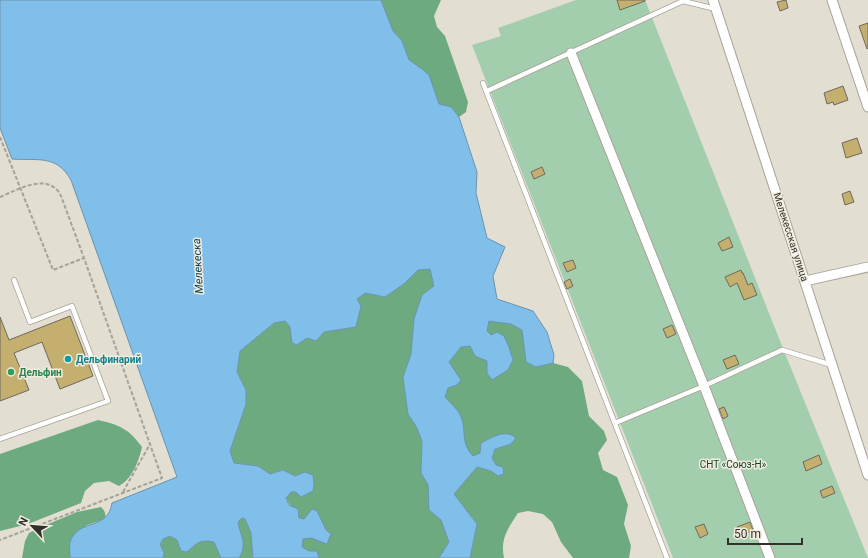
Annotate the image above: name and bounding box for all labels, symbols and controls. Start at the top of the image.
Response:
street label: Мелекесская улица [771,191,811,283]
water label: Мелекеска [190,238,206,294]
marker: Дельфинарий [63,354,73,364]
place label: Дельфинарий [76,354,141,365]
marker: Дельфин [6,367,16,377]
place label: Дельфин [19,367,62,378]
park label: СНТ «Союз-Н» [700,459,767,470]
north arrow [12,506,52,546]
text: N [16,515,31,528]
scale bar [728,520,802,546]
text: 50 m [734,527,761,541]

